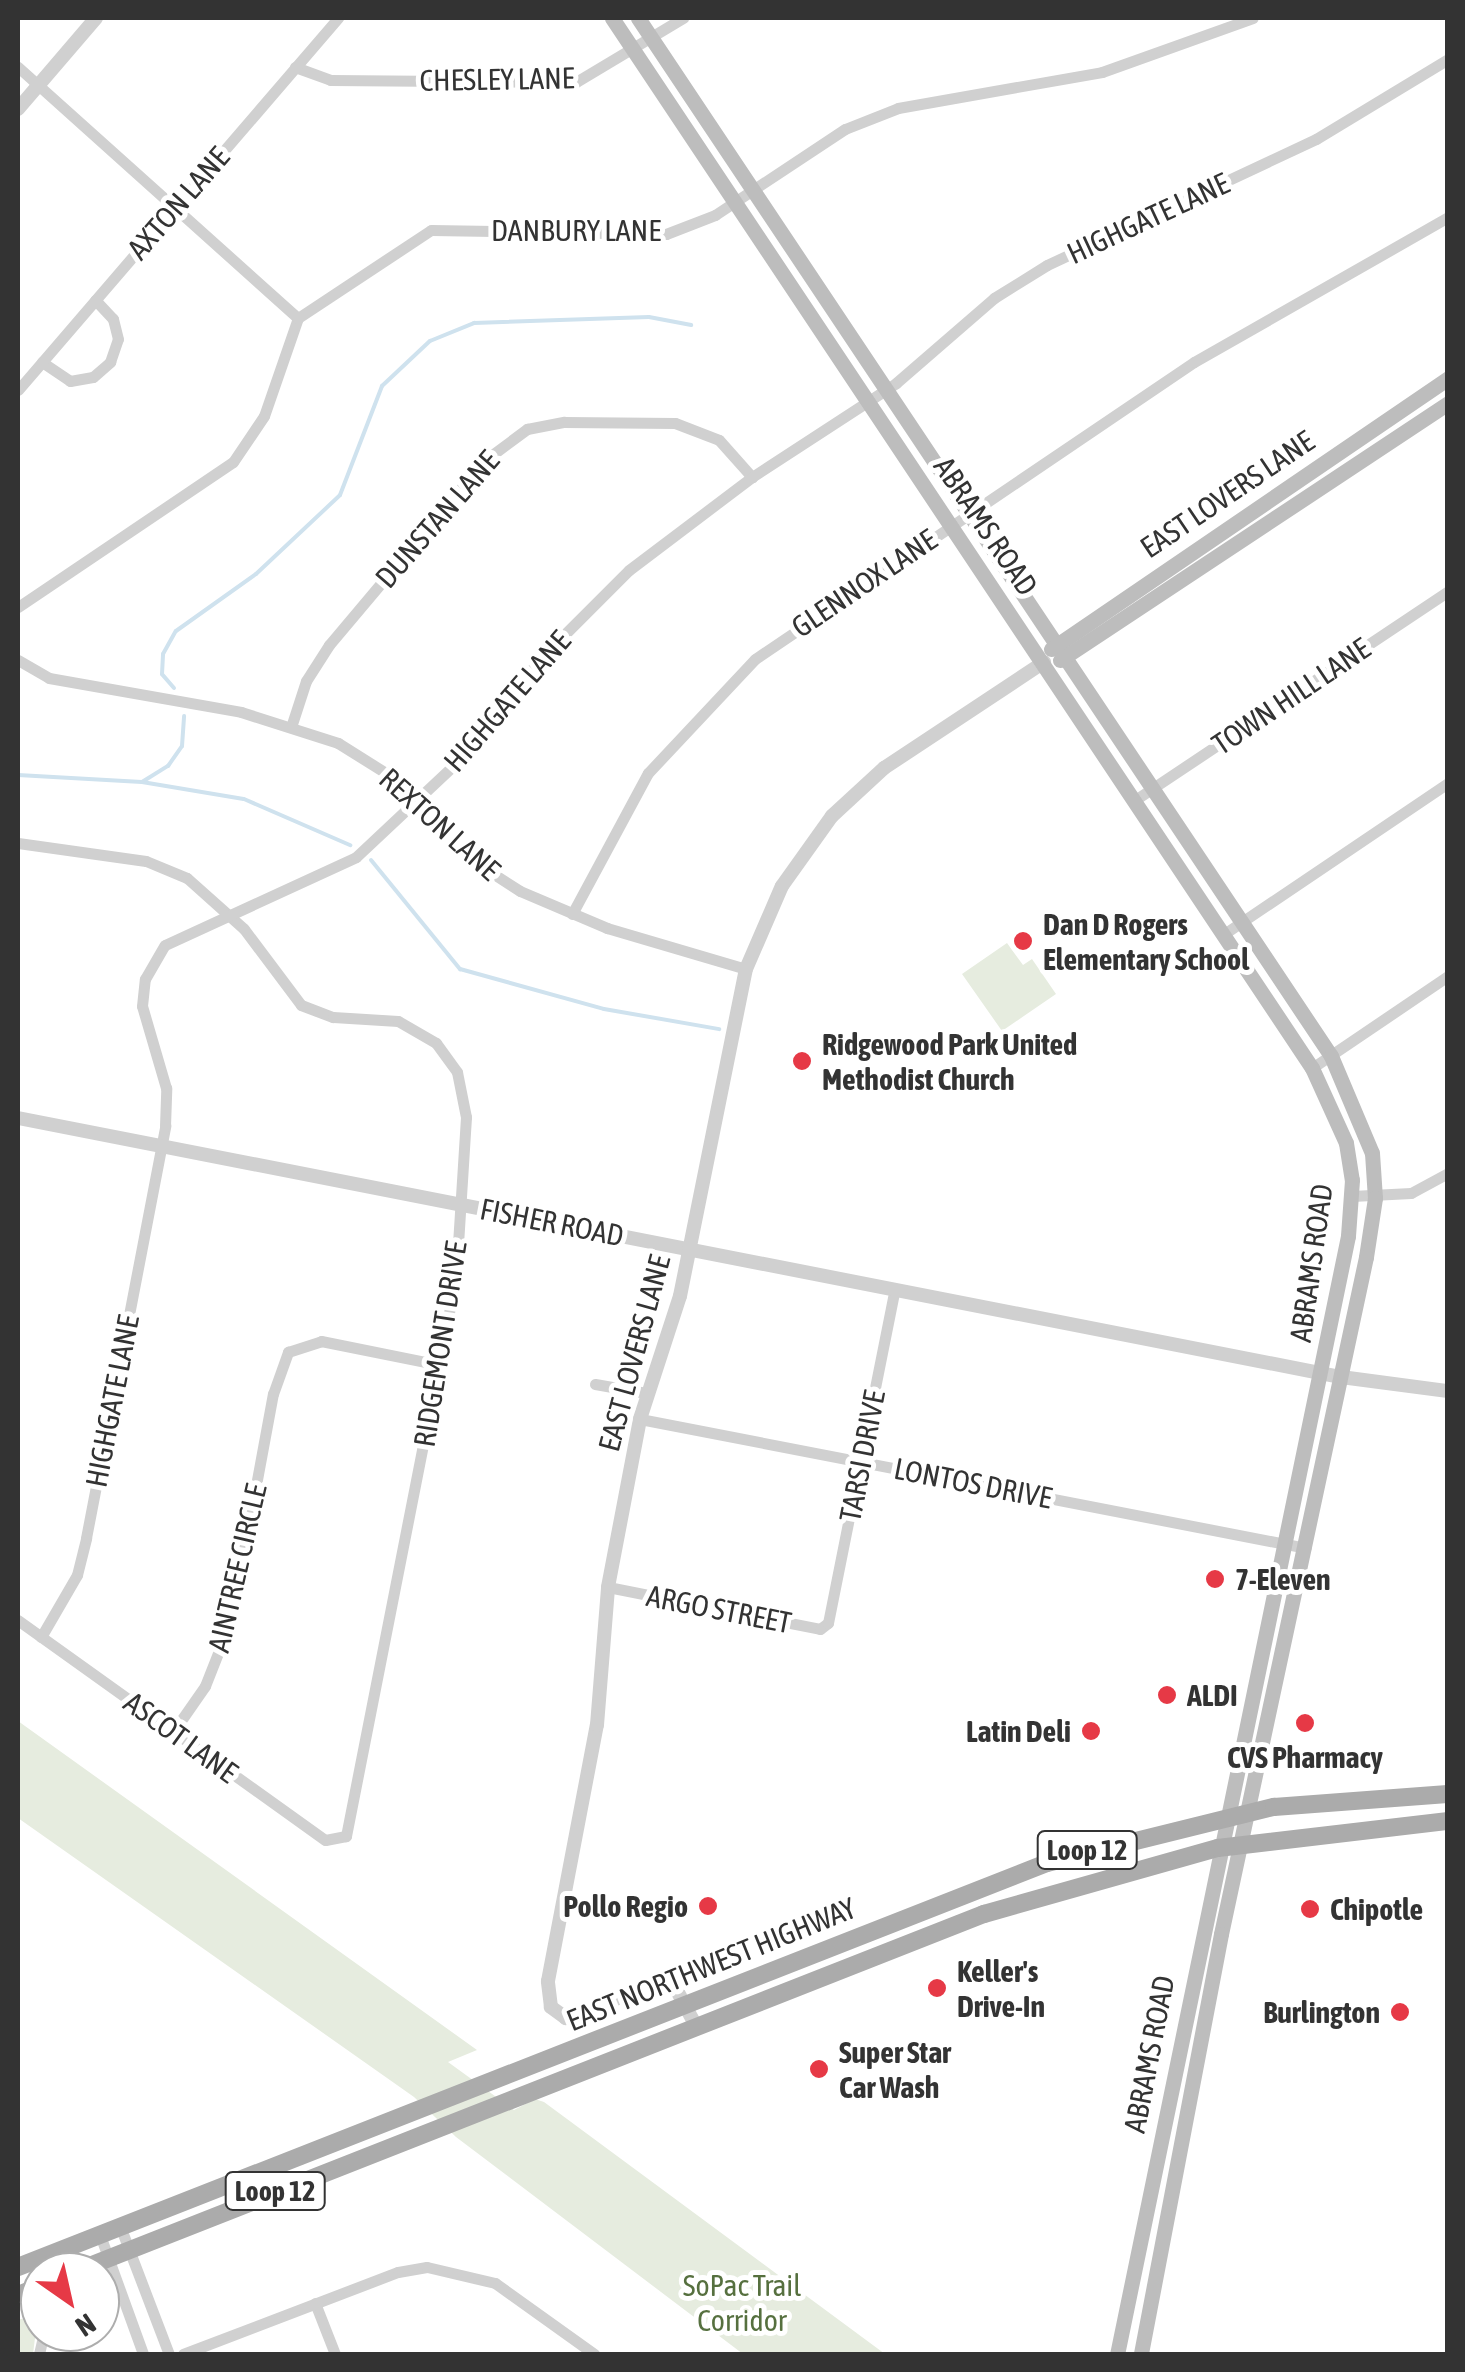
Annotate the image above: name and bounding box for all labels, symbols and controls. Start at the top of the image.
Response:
street label: CHESLEY LANE [419,60,575,98]
street label: AXTON LANE [120,140,236,266]
street label: HIGHGATE LANE [1061,165,1235,271]
street label: DANBURY LANE [491,212,661,248]
street label: EAST LOVERS LANE [1133,423,1321,565]
street label: DUNSTAN LANE [368,443,506,595]
street label: ABRAMS ROAD [927,450,1045,602]
street label: GLENNOX LANE [785,521,943,645]
street label: HIGHGATE LANE [436,623,578,779]
street label: TOWN HILL LANE [1205,630,1377,762]
street label: REXTON LANE [372,760,508,888]
place label: Dan D Rogers Elementary School [1043,906,1249,976]
marker: Dan D Rogers Elementary School [1012,930,1034,952]
place label: Ridgewood Park United Methodist Church [822,1026,1077,1096]
marker: Ridgewood Park United Methodist Church [791,1050,813,1072]
street label: ABRAMS ROAD [1282,1182,1340,1344]
street label: FISHER ROAD [477,1190,627,1254]
street label: RIDGEMONT DRIVE [406,1239,474,1449]
street label: EAST LOVERS LANE [591,1251,677,1455]
street label: HIGHGATE LANE [78,1312,146,1490]
street label: TARSI DRIVE [832,1387,892,1525]
street label: LONTOS DRIVE [891,1450,1055,1516]
street label: AINTREE CIRCLE [200,1480,274,1656]
place label: 7-Eleven [1235,1561,1331,1597]
marker: 7-Eleven [1204,1568,1226,1590]
street label: ARGO STREET [644,1577,794,1641]
place label: ALDI [1187,1677,1238,1713]
street label: ASCOT LANE [117,1684,245,1790]
marker: ALDI [1156,1684,1178,1706]
marker: CVS Pharmacy [1294,1712,1316,1734]
place label: Latin Deli [966,1713,1071,1749]
marker: Latin Deli [1080,1720,1102,1742]
place label: CVS Pharmacy [1227,1739,1383,1775]
road number: Loop 12 [1034,1827,1140,1873]
place label: Pollo Regio [563,1888,688,1924]
street label: EAST NORTHWEST HIGHWAY [561,1889,861,2039]
place label: Chipotle [1330,1891,1423,1927]
marker: Pollo Regio [697,1895,719,1917]
marker: Chipotle [1299,1898,1321,1920]
place label: Keller's Drive-In [957,1953,1045,2024]
street label: ABRAMS ROAD [1116,1972,1182,2136]
marker: Keller's Drive-In [926,1977,948,1999]
place label: Burlington [1263,1994,1380,2030]
marker: Burlington [1389,2001,1411,2023]
place label: Super Star Car Wash [839,2034,951,2104]
marker: Super Star Car Wash [808,2058,830,2080]
road number: Loop 12 [222,2168,328,2214]
north arrow [20,2252,120,2352]
park label: SoPac Trail Corridor [683,2267,801,2338]
text: N [70,2307,101,2343]

